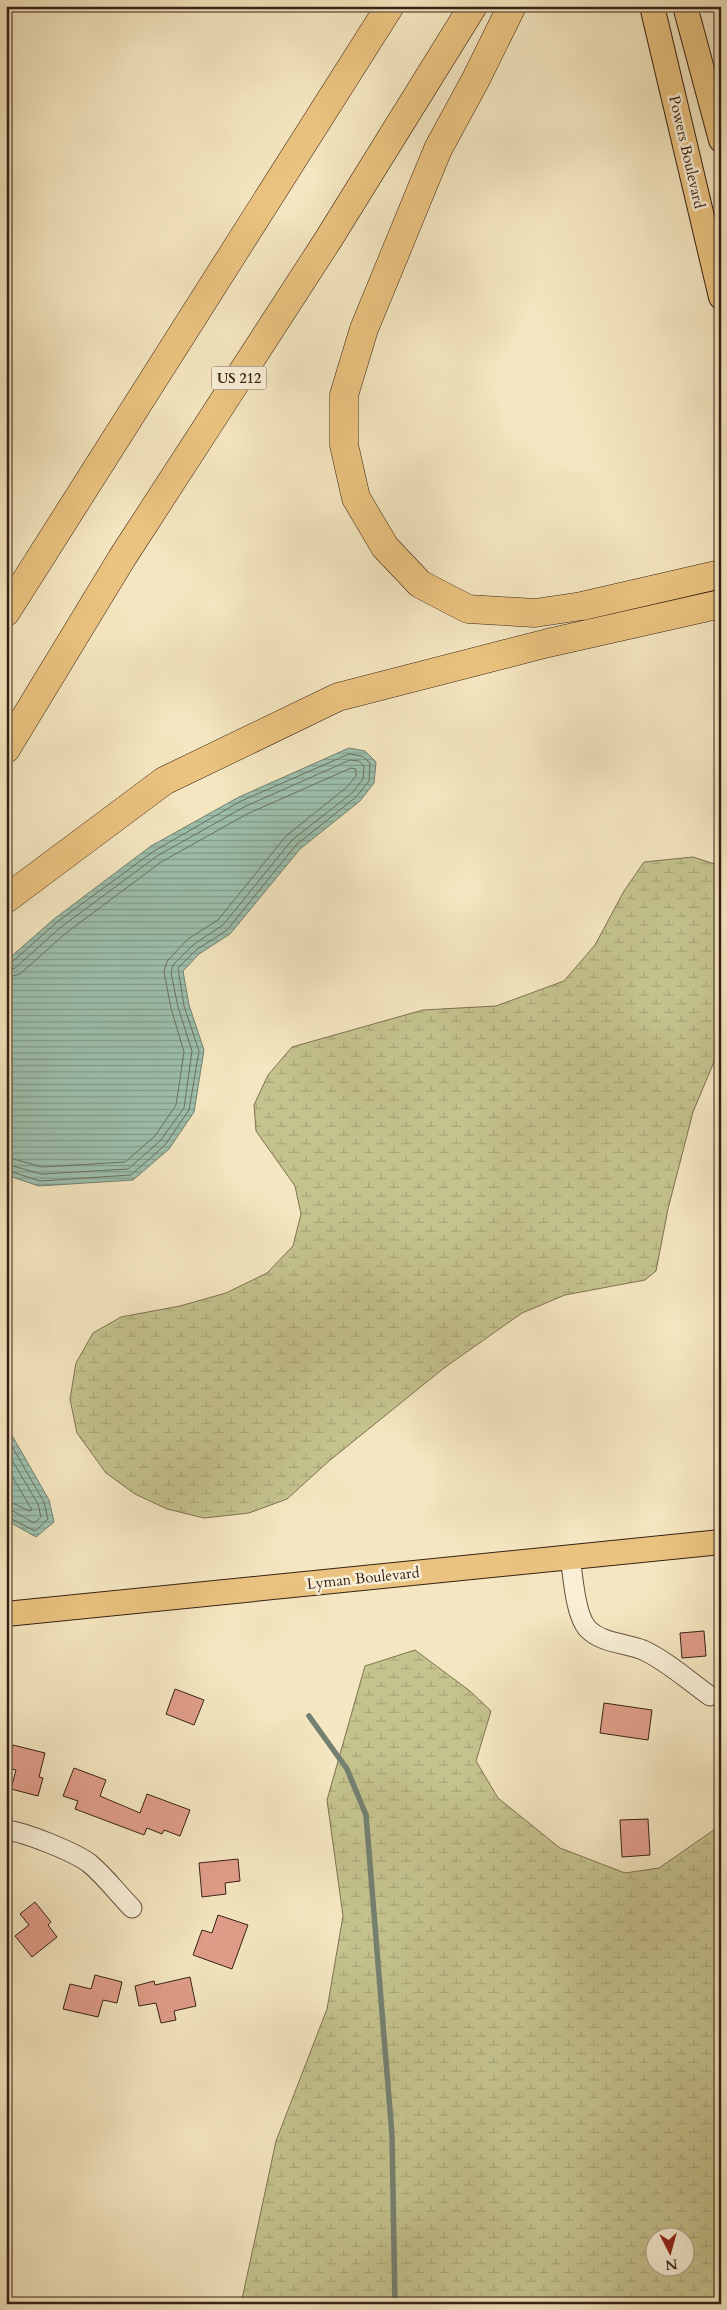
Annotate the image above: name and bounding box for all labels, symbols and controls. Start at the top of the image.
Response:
street label: Powers Boulevard [664,94,710,210]
road number: US 212 [212,366,266,389]
street label: Lyman Boulevard [306,1562,420,1594]
north arrow [644,2228,694,2278]
text: N [664,2254,678,2275]

